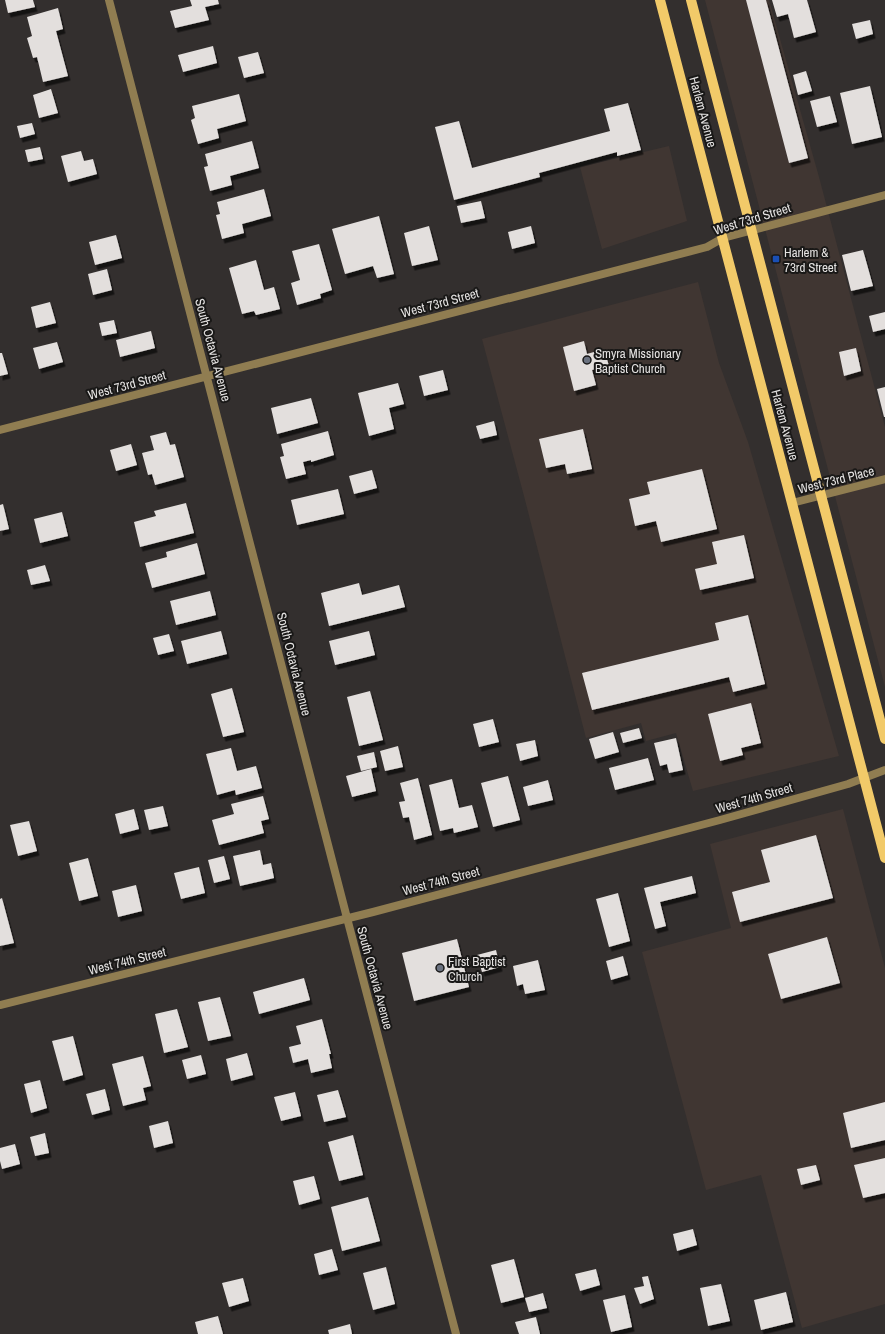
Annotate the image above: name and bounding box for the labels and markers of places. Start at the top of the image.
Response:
place label: Harlem & 73rd Street [784,244,837,276]
marker: Harlem & 73rd Street [771,254,781,264]
place label: Smyra Missionary Baptist Church [595,345,682,377]
marker: Smyra Missionary Baptist Church [582,355,592,365]
place label: First Baptist Church [448,953,506,985]
marker: First Baptist Church [435,963,445,973]

